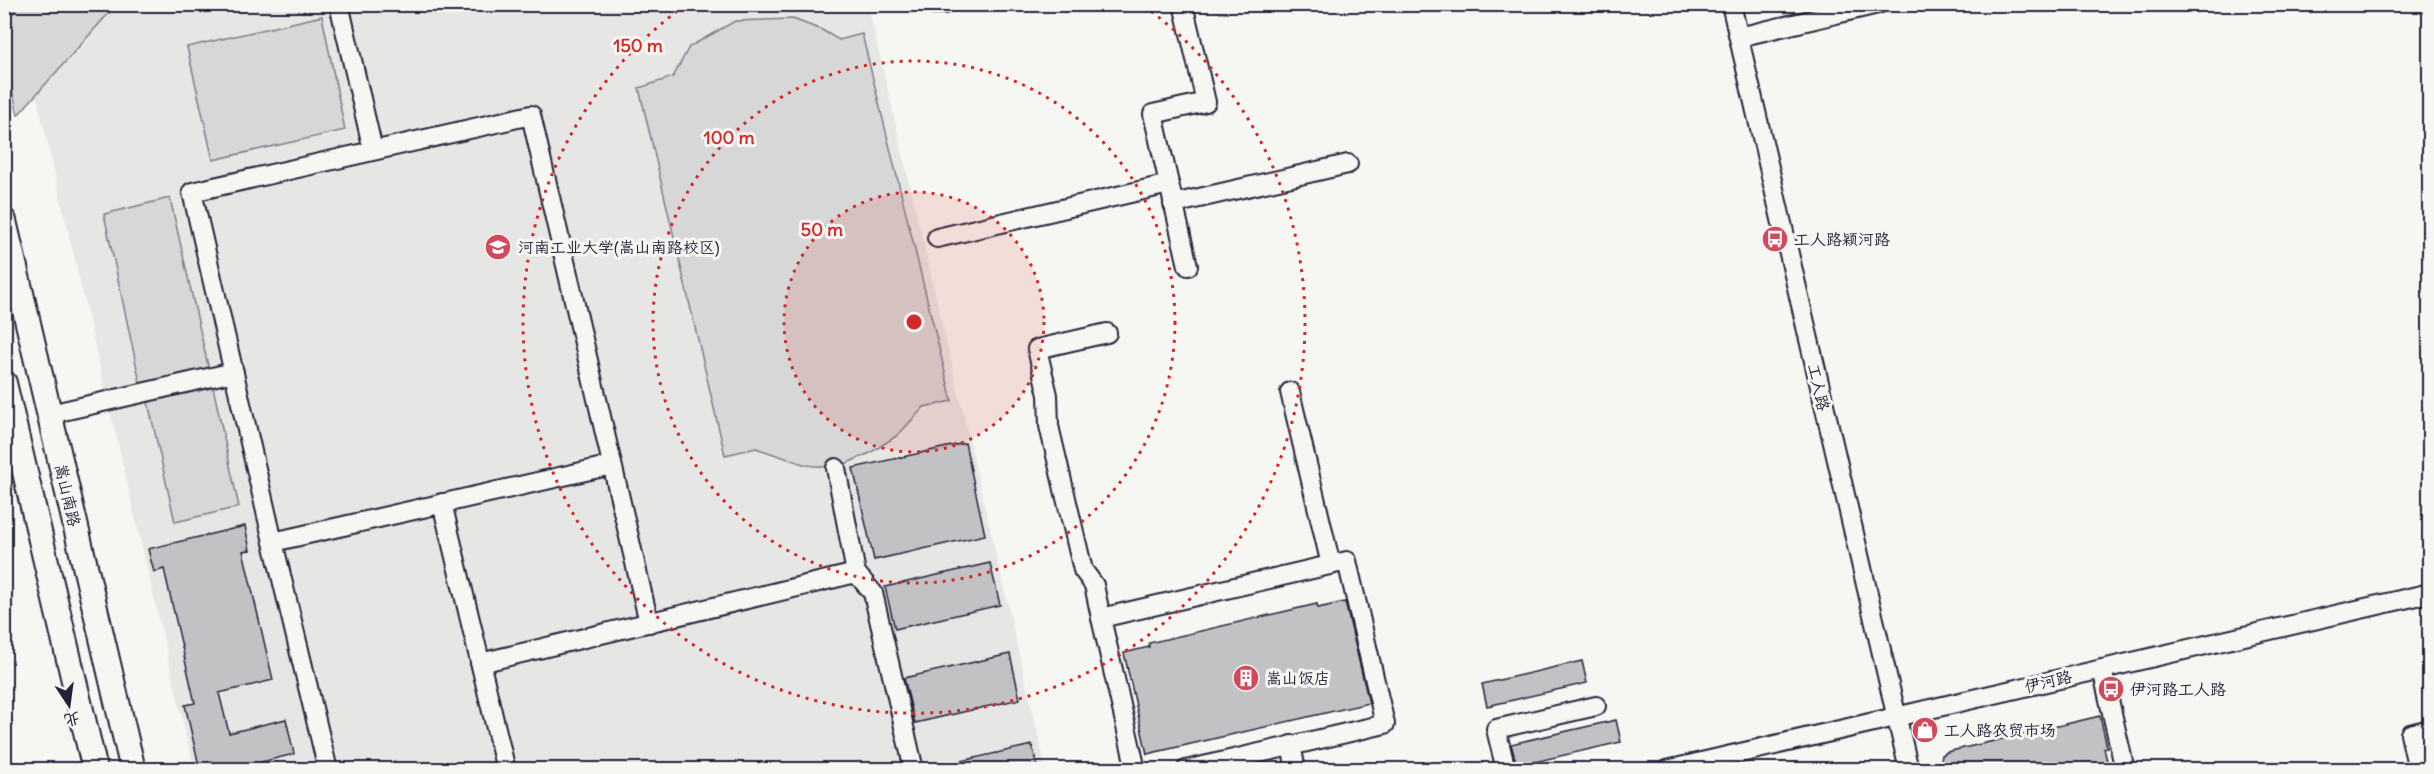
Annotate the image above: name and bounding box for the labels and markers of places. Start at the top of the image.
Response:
bus stop icon: 工人路颖河路 [1760,224,1790,254]
place label: 工人路颖河路 [1794,229,1890,249]
school or university icon: 河南工业大学(嵩山南路校区) [483,232,513,262]
place label: 河南工业大学(嵩山南路校区) [518,237,720,257]
centre of rings [904,312,924,332]
building icon: 嵩山饭店 [1231,663,1261,693]
place label: 嵩山饭店 [1266,668,1330,688]
bus stop icon: 伊河路工人路 [2096,674,2126,704]
place label: 伊河路工人路 [2130,679,2226,699]
shop icon: 工人路农贸市场 [1910,715,1940,745]
place label: 工人路农贸市场 [1944,720,2056,740]

